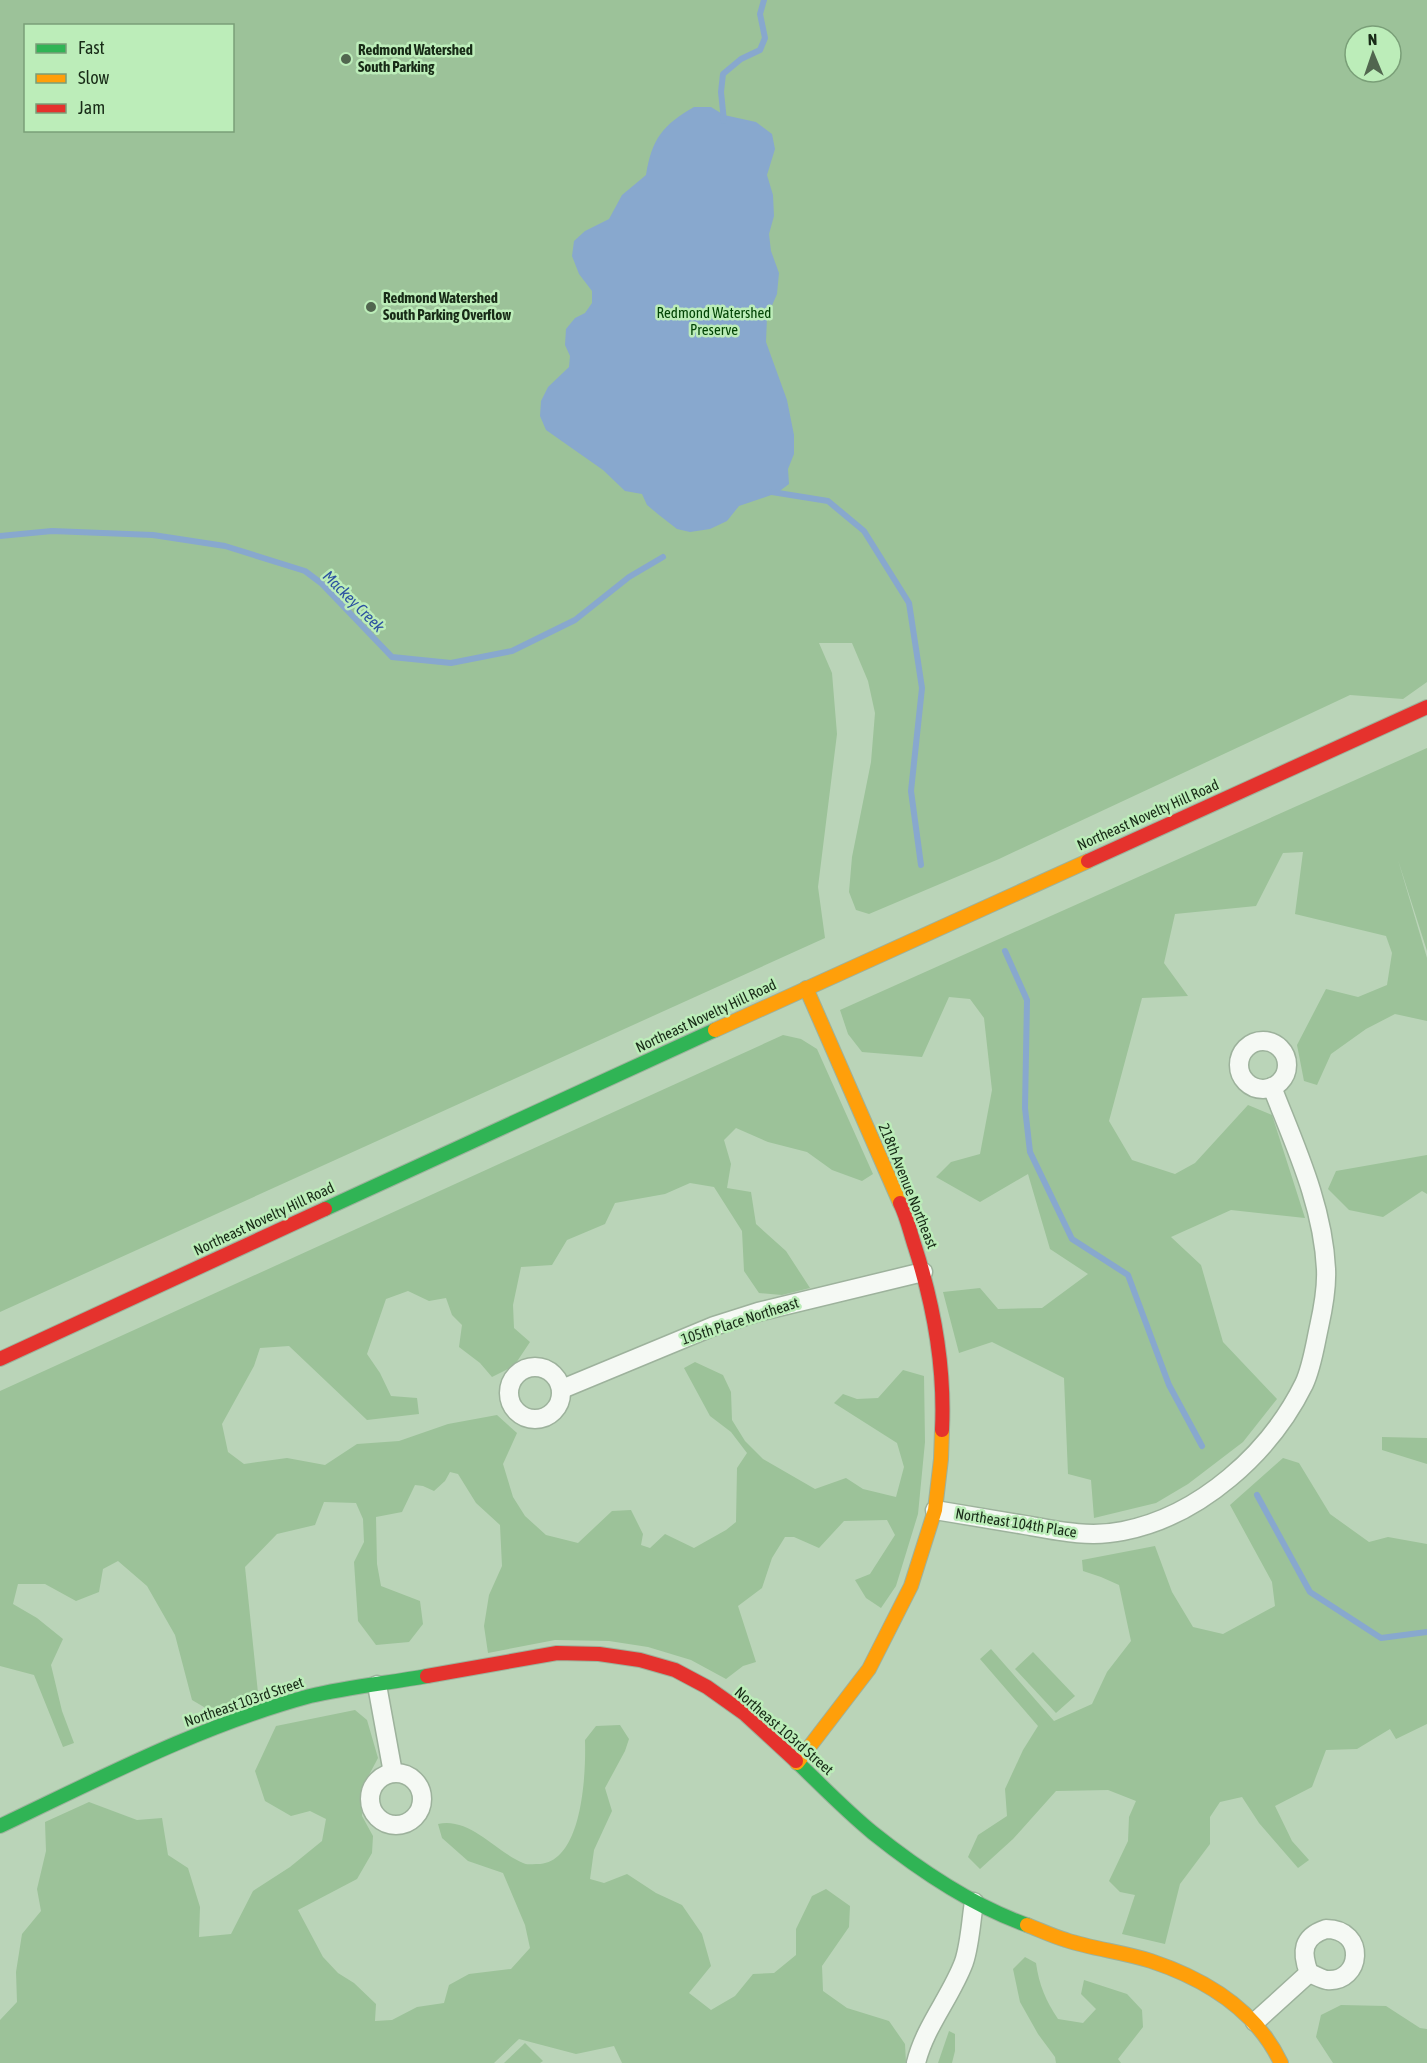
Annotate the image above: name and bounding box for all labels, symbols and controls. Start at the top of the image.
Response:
legend [24,24,234,132]
north arrow [1343,24,1403,84]
text: N [1367,30,1378,48]
text: Fast [78,37,105,58]
place label: Redmond Watershed South Parking [358,41,473,75]
marker: Redmond Watershed South Parking [339,52,353,66]
text: Slow [78,67,109,88]
text: Jam [78,97,105,118]
place label: Redmond Watershed South Parking Overflow [383,289,511,323]
marker: Redmond Watershed South Parking Overflow [364,300,378,314]
park label: Redmond Watershed Preserve [657,304,771,338]
water label: Mackey Creek [319,567,389,637]
street label: Northeast Novelty Hill Road [1074,776,1221,853]
street label: Northeast Novelty Hill Road [633,975,779,1056]
street label: 218th Avenue Northeast [876,1121,941,1251]
street label: Northeast Novelty Hill Road [191,1178,337,1259]
street label: 105th Place Northeast [679,1293,801,1348]
street label: Northeast 104th Place [954,1505,1078,1541]
street label: Northeast 103rd Street [182,1673,306,1730]
street label: Northeast 103rd Street [732,1683,837,1778]

